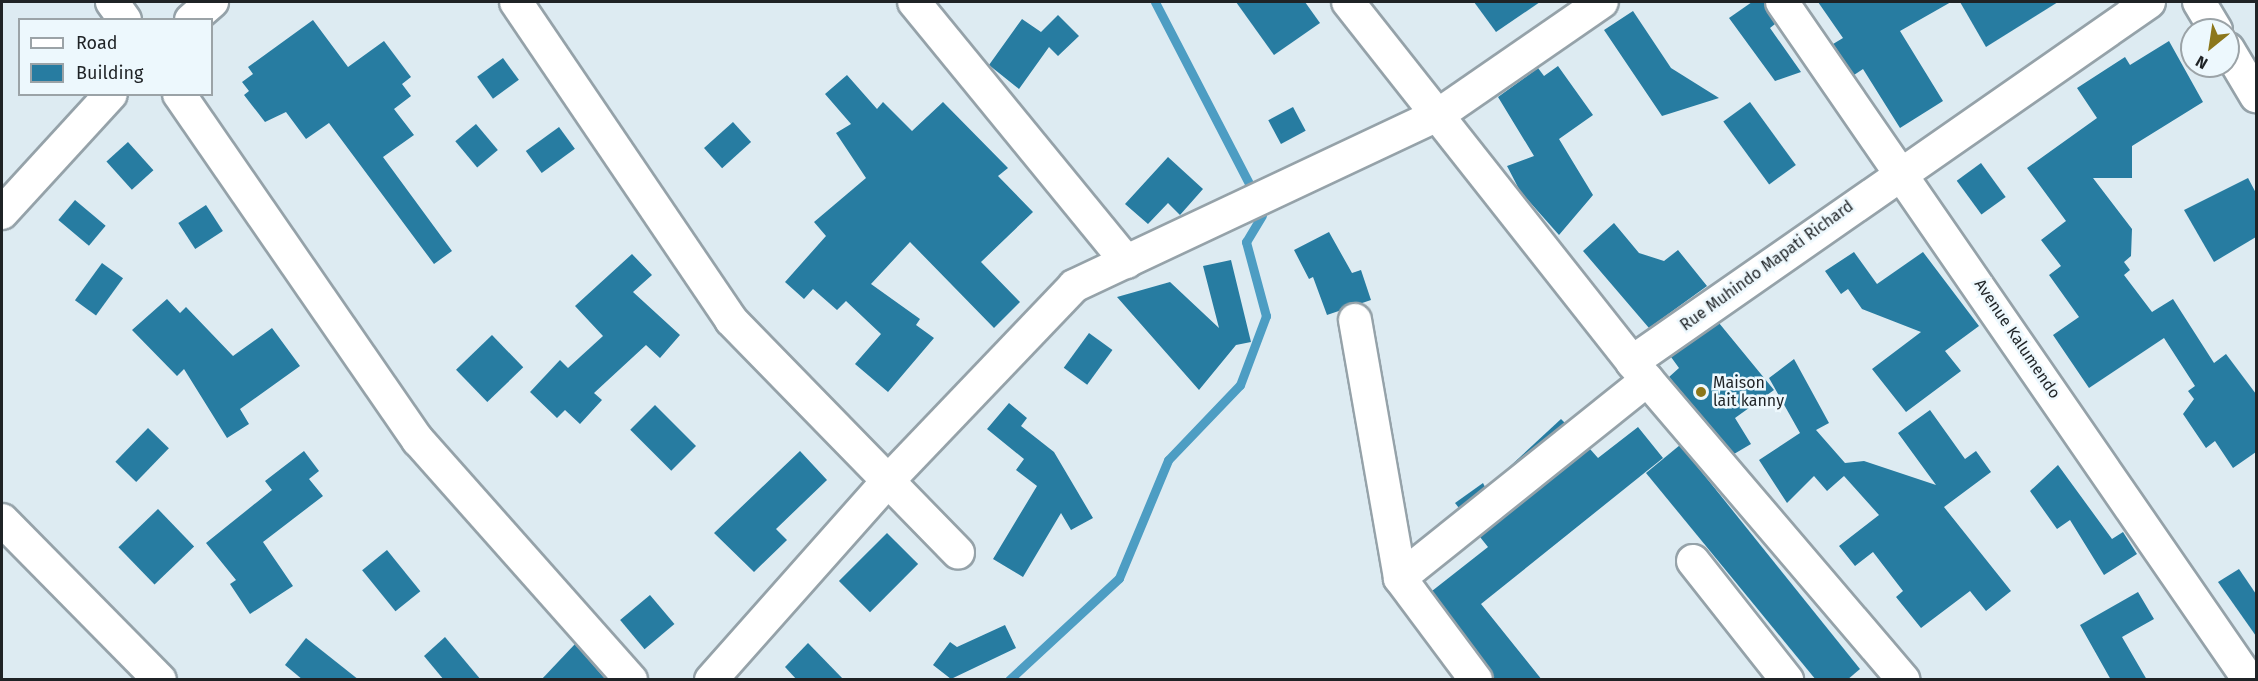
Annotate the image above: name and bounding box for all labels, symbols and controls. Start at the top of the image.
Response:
legend [18,18,213,96]
north arrow [2180,18,2240,78]
text: Road [76,32,118,54]
text: N [2192,51,2211,73]
text: Building [76,62,143,84]
street label: Rue Muhindo Mapati Richard [1677,197,1857,335]
street label: Avenue Kalumendo [1970,276,2064,402]
place label: Maison lait kanny [1713,373,1784,411]
marker: Maison lait kanny [1694,385,1708,399]

